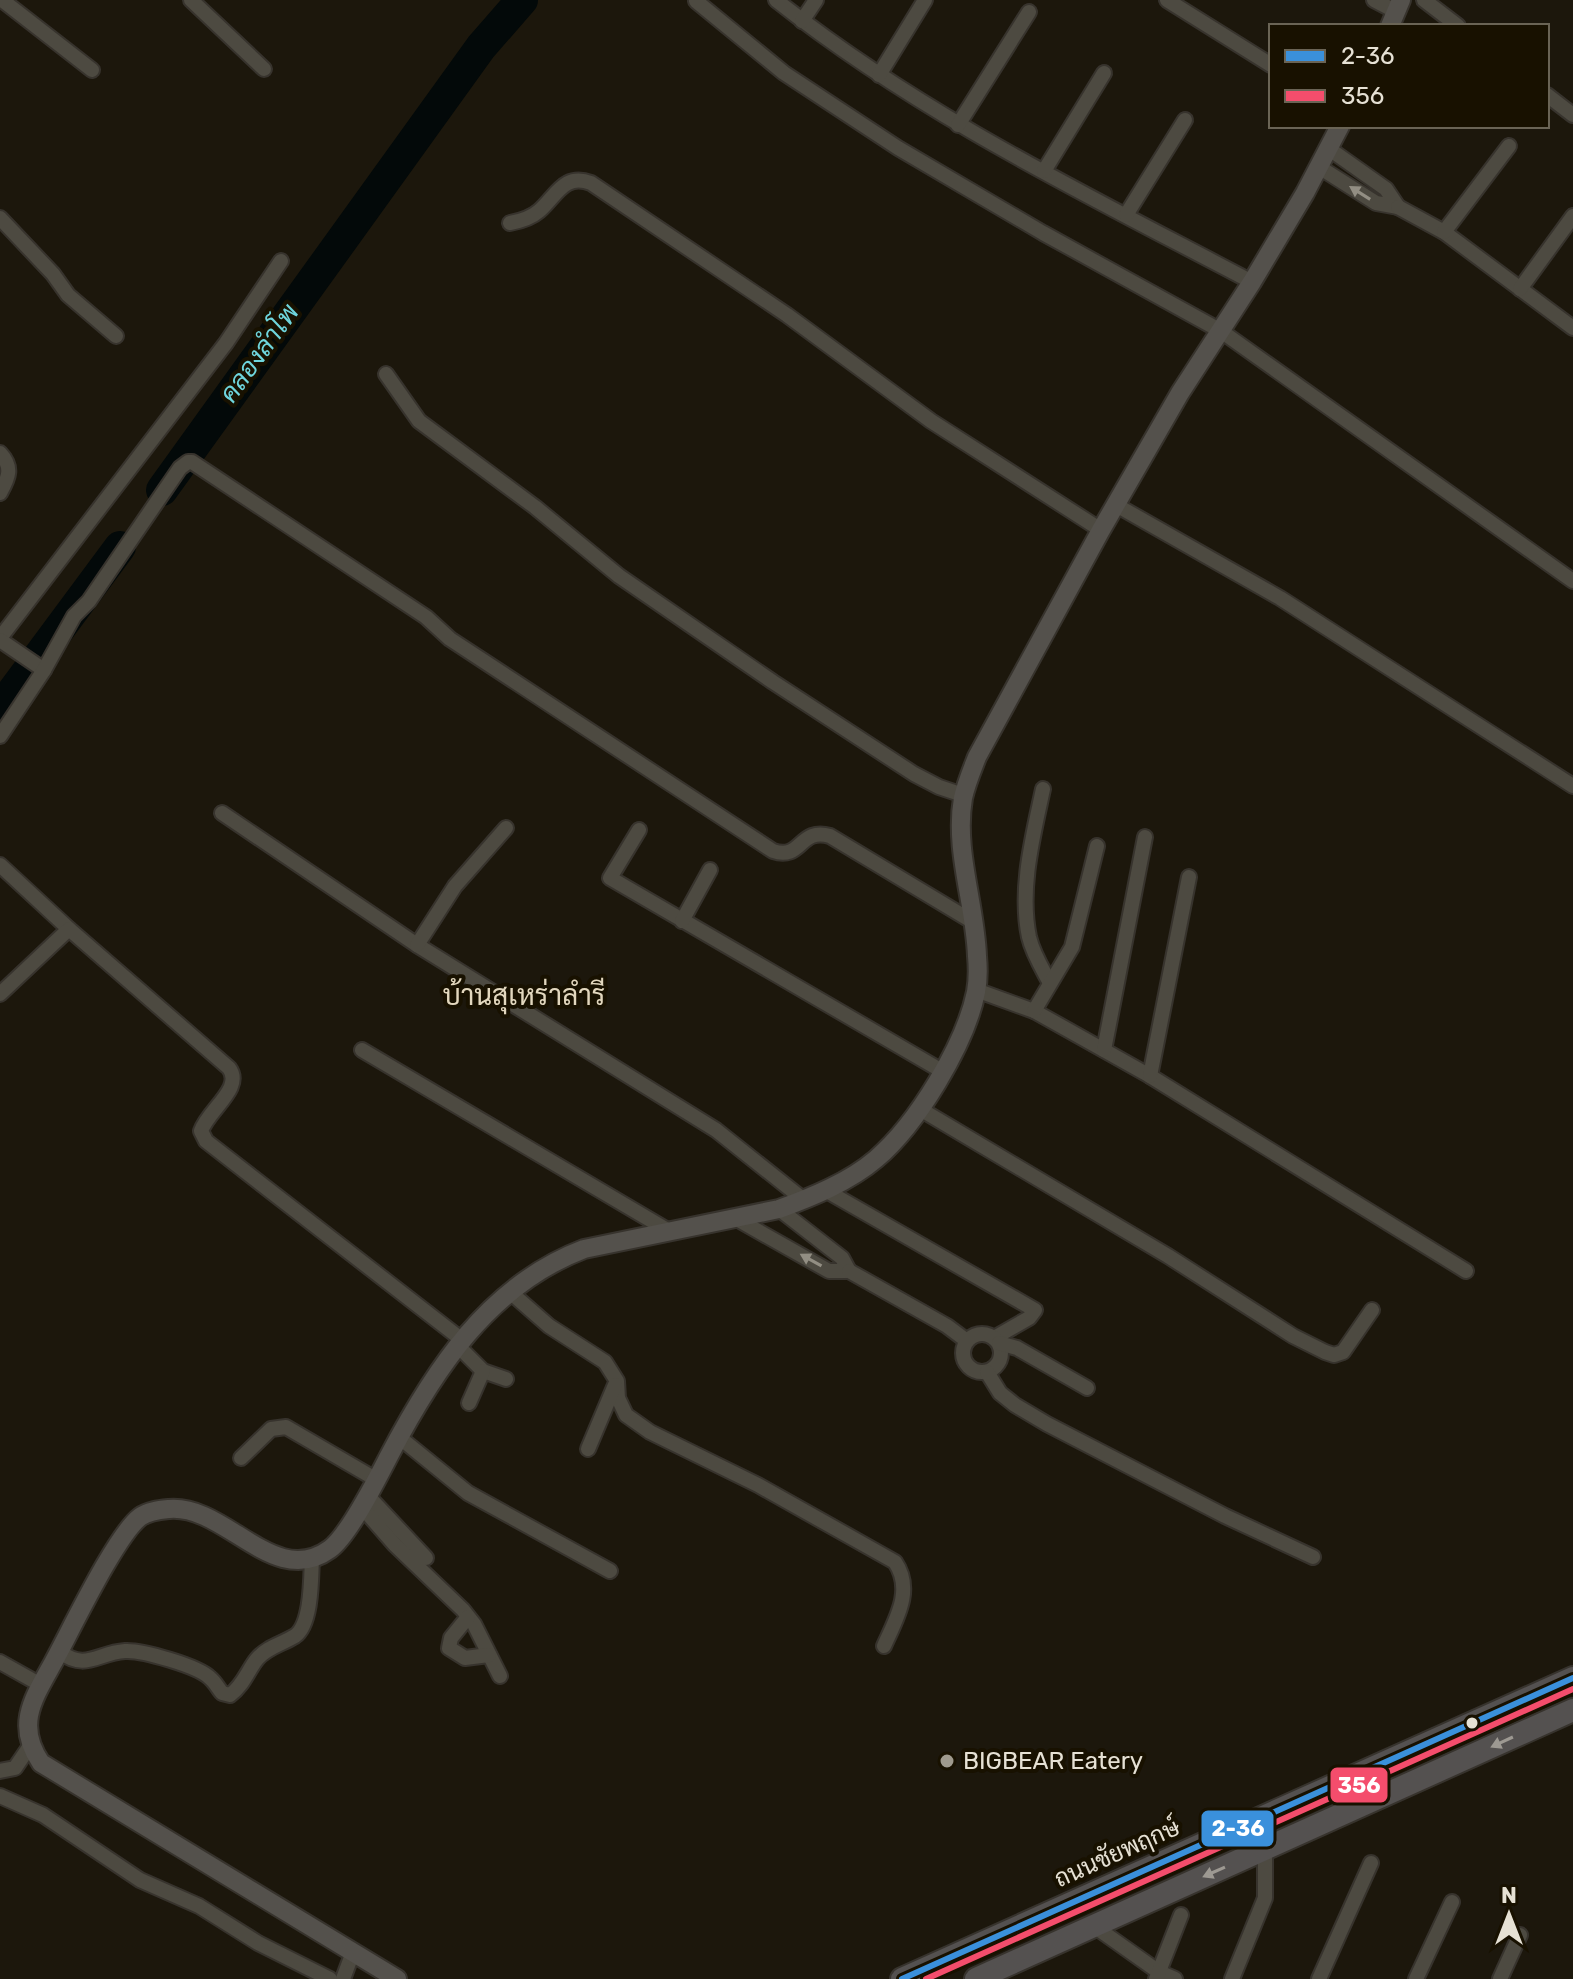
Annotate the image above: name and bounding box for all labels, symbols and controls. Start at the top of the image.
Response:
legend [1269,24,1549,128]
text: 2-36 [1341,42,1395,70]
text: 356 [1341,82,1384,110]
one-way arrow [1349,187,1371,201]
water label: คลองลำโพ [213,297,306,409]
district label: บ้านสุเหร่าลำรี [443,977,605,1015]
one-way arrow [800,1254,822,1268]
unlabelled marker [1464,1715,1480,1731]
one-way arrow [1490,1736,1514,1749]
place label: BIGBEAR Eatery [963,1747,1143,1775]
marker: BIGBEAR Eatery [938,1752,956,1770]
line badge: 356 [1329,1766,1389,1804]
text: 356 [1337,1772,1381,1799]
line badge: 2-36 [1200,1809,1275,1848]
street label: ถนนชัยพฤกษ์ [1049,1811,1185,1893]
text: 2-36 [1211,1815,1265,1842]
one-way arrow [1202,1866,1226,1879]
north arrow [1469,1875,1549,1955]
text: N [1501,1882,1517,1909]

